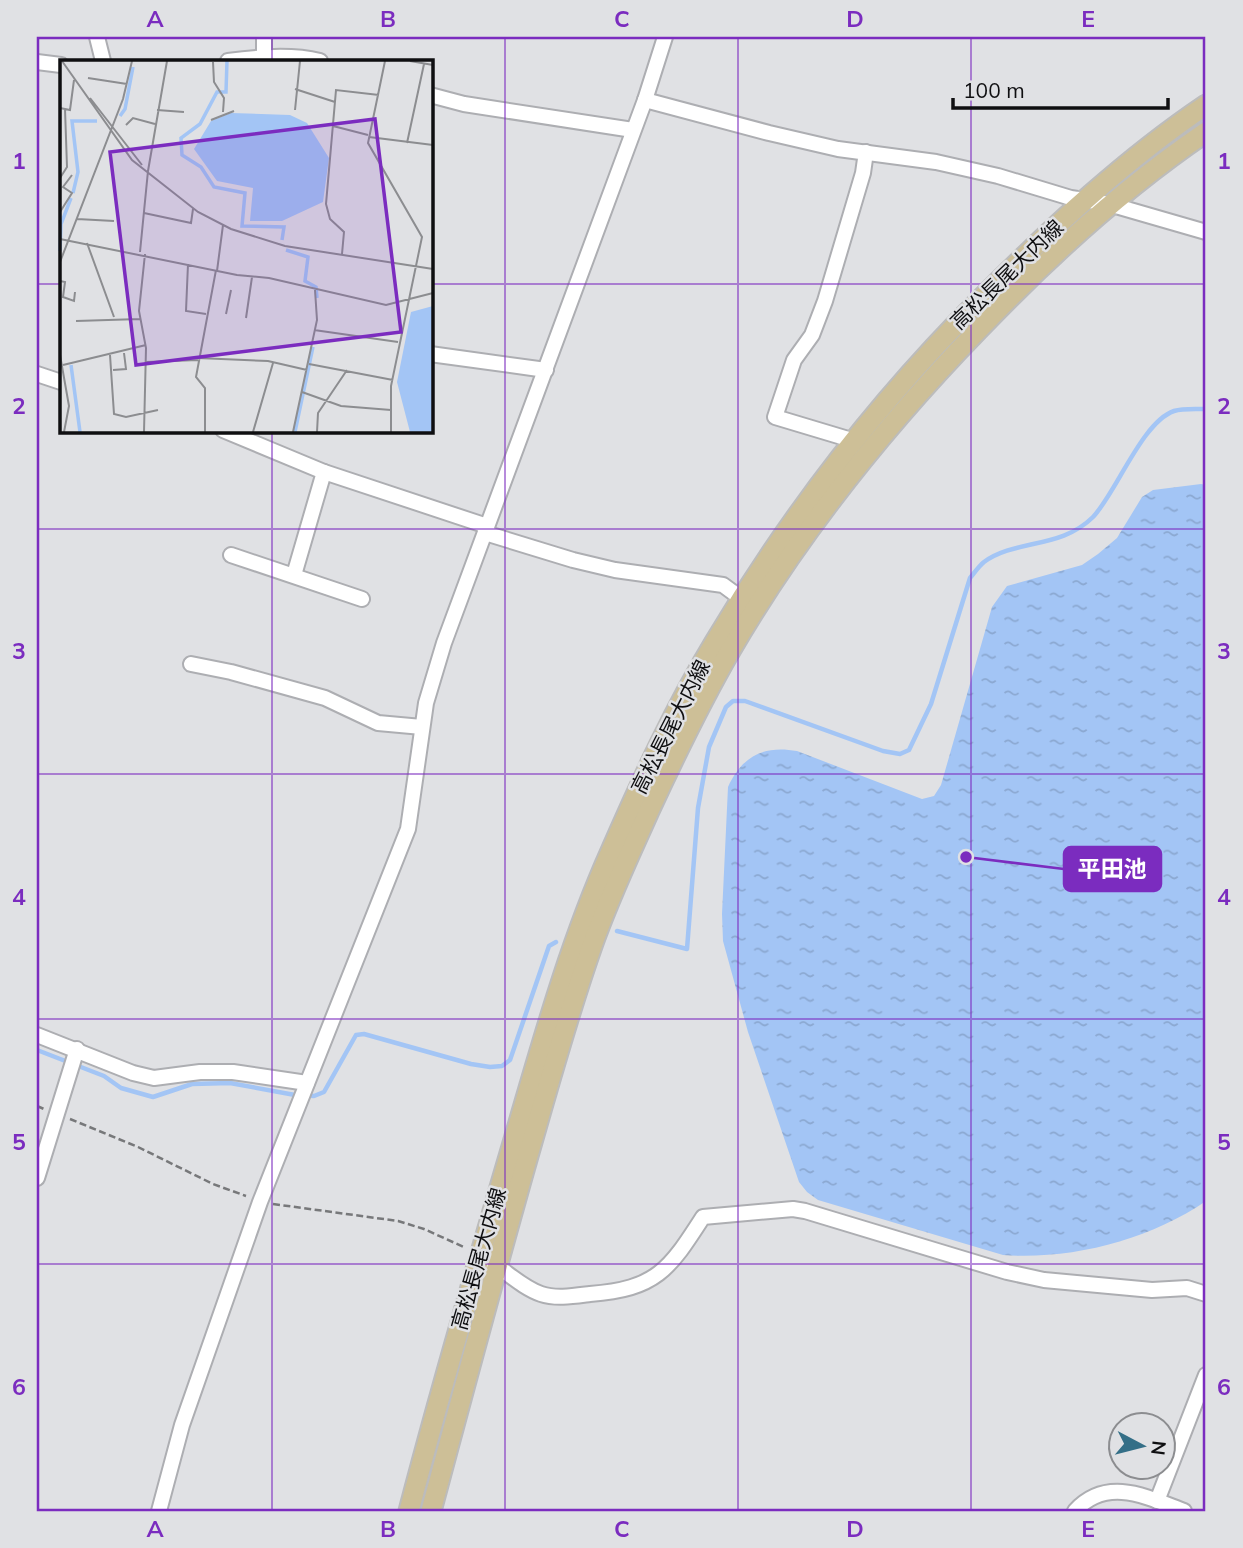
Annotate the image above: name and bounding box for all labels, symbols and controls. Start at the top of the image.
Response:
text: A [146,4,164,33]
text: B [380,4,396,33]
text: C [614,4,630,33]
text: D [846,4,864,33]
text: E [1081,4,1095,33]
inset map [60,60,432,432]
scale bar [953,66,1168,110]
text: 100 m [963,77,1025,103]
text: 1 [12,146,26,175]
text: 1 [1217,146,1231,175]
street label: 高松長尾大内線 [944,214,1068,335]
text: 2 [12,391,26,420]
text: 2 [1217,391,1231,420]
text: 3 [12,636,26,665]
text: 3 [1217,636,1231,665]
street label: 高松長尾大内線 [625,655,715,798]
callout: 平田池 [1064,847,1161,891]
text: 平田池 [1078,854,1147,883]
text: 4 [12,882,26,911]
text: 4 [1217,882,1231,911]
text: 5 [12,1127,26,1156]
text: 5 [1217,1127,1231,1156]
street label: 高松長尾大内線 [445,1184,511,1333]
text: 6 [12,1372,26,1401]
text: 6 [1217,1372,1231,1401]
north arrow [1106,1412,1176,1482]
text: N [1146,1439,1172,1457]
text: A [146,1514,164,1543]
text: B [380,1514,396,1543]
text: C [614,1514,630,1543]
text: D [846,1514,864,1543]
text: E [1081,1514,1095,1543]

